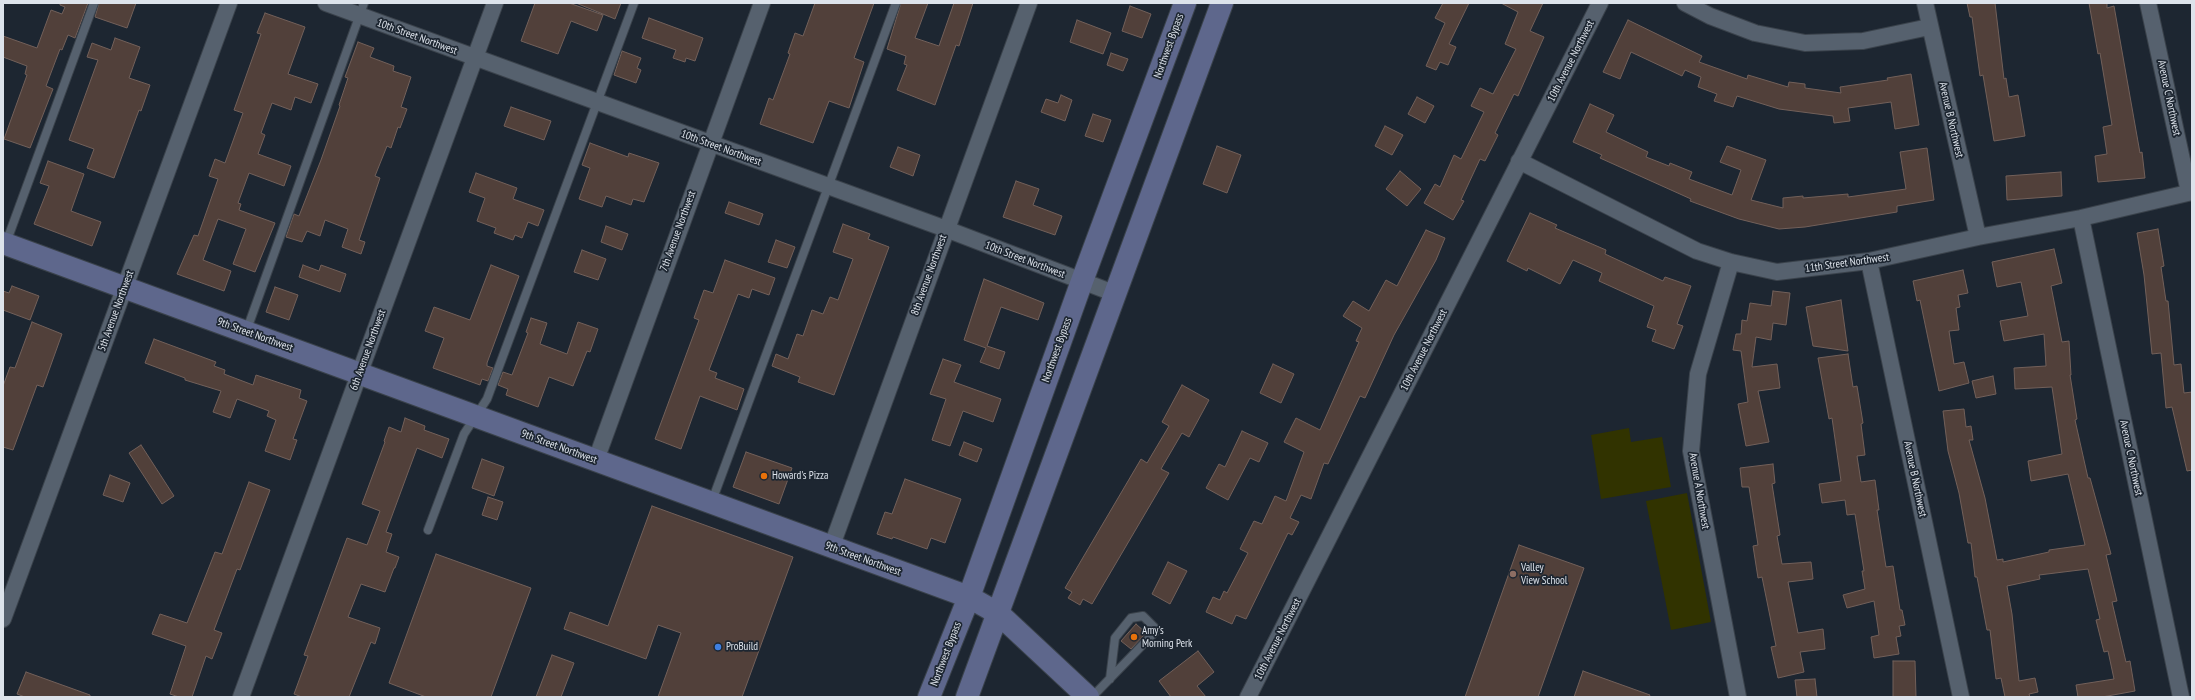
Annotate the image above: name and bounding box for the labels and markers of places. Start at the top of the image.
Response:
place label: Howard's Pizza [772,469,828,483]
marker: Howard's Pizza [759,471,769,481]
place label: Valley View School [1521,561,1567,587]
marker: Valley View School [1508,569,1518,579]
place label: Amy's Morning Perk [1142,624,1192,650]
marker: Amy's Morning Perk [1129,632,1139,642]
place label: ProBuild [726,640,758,654]
marker: ProBuild [713,642,723,652]

